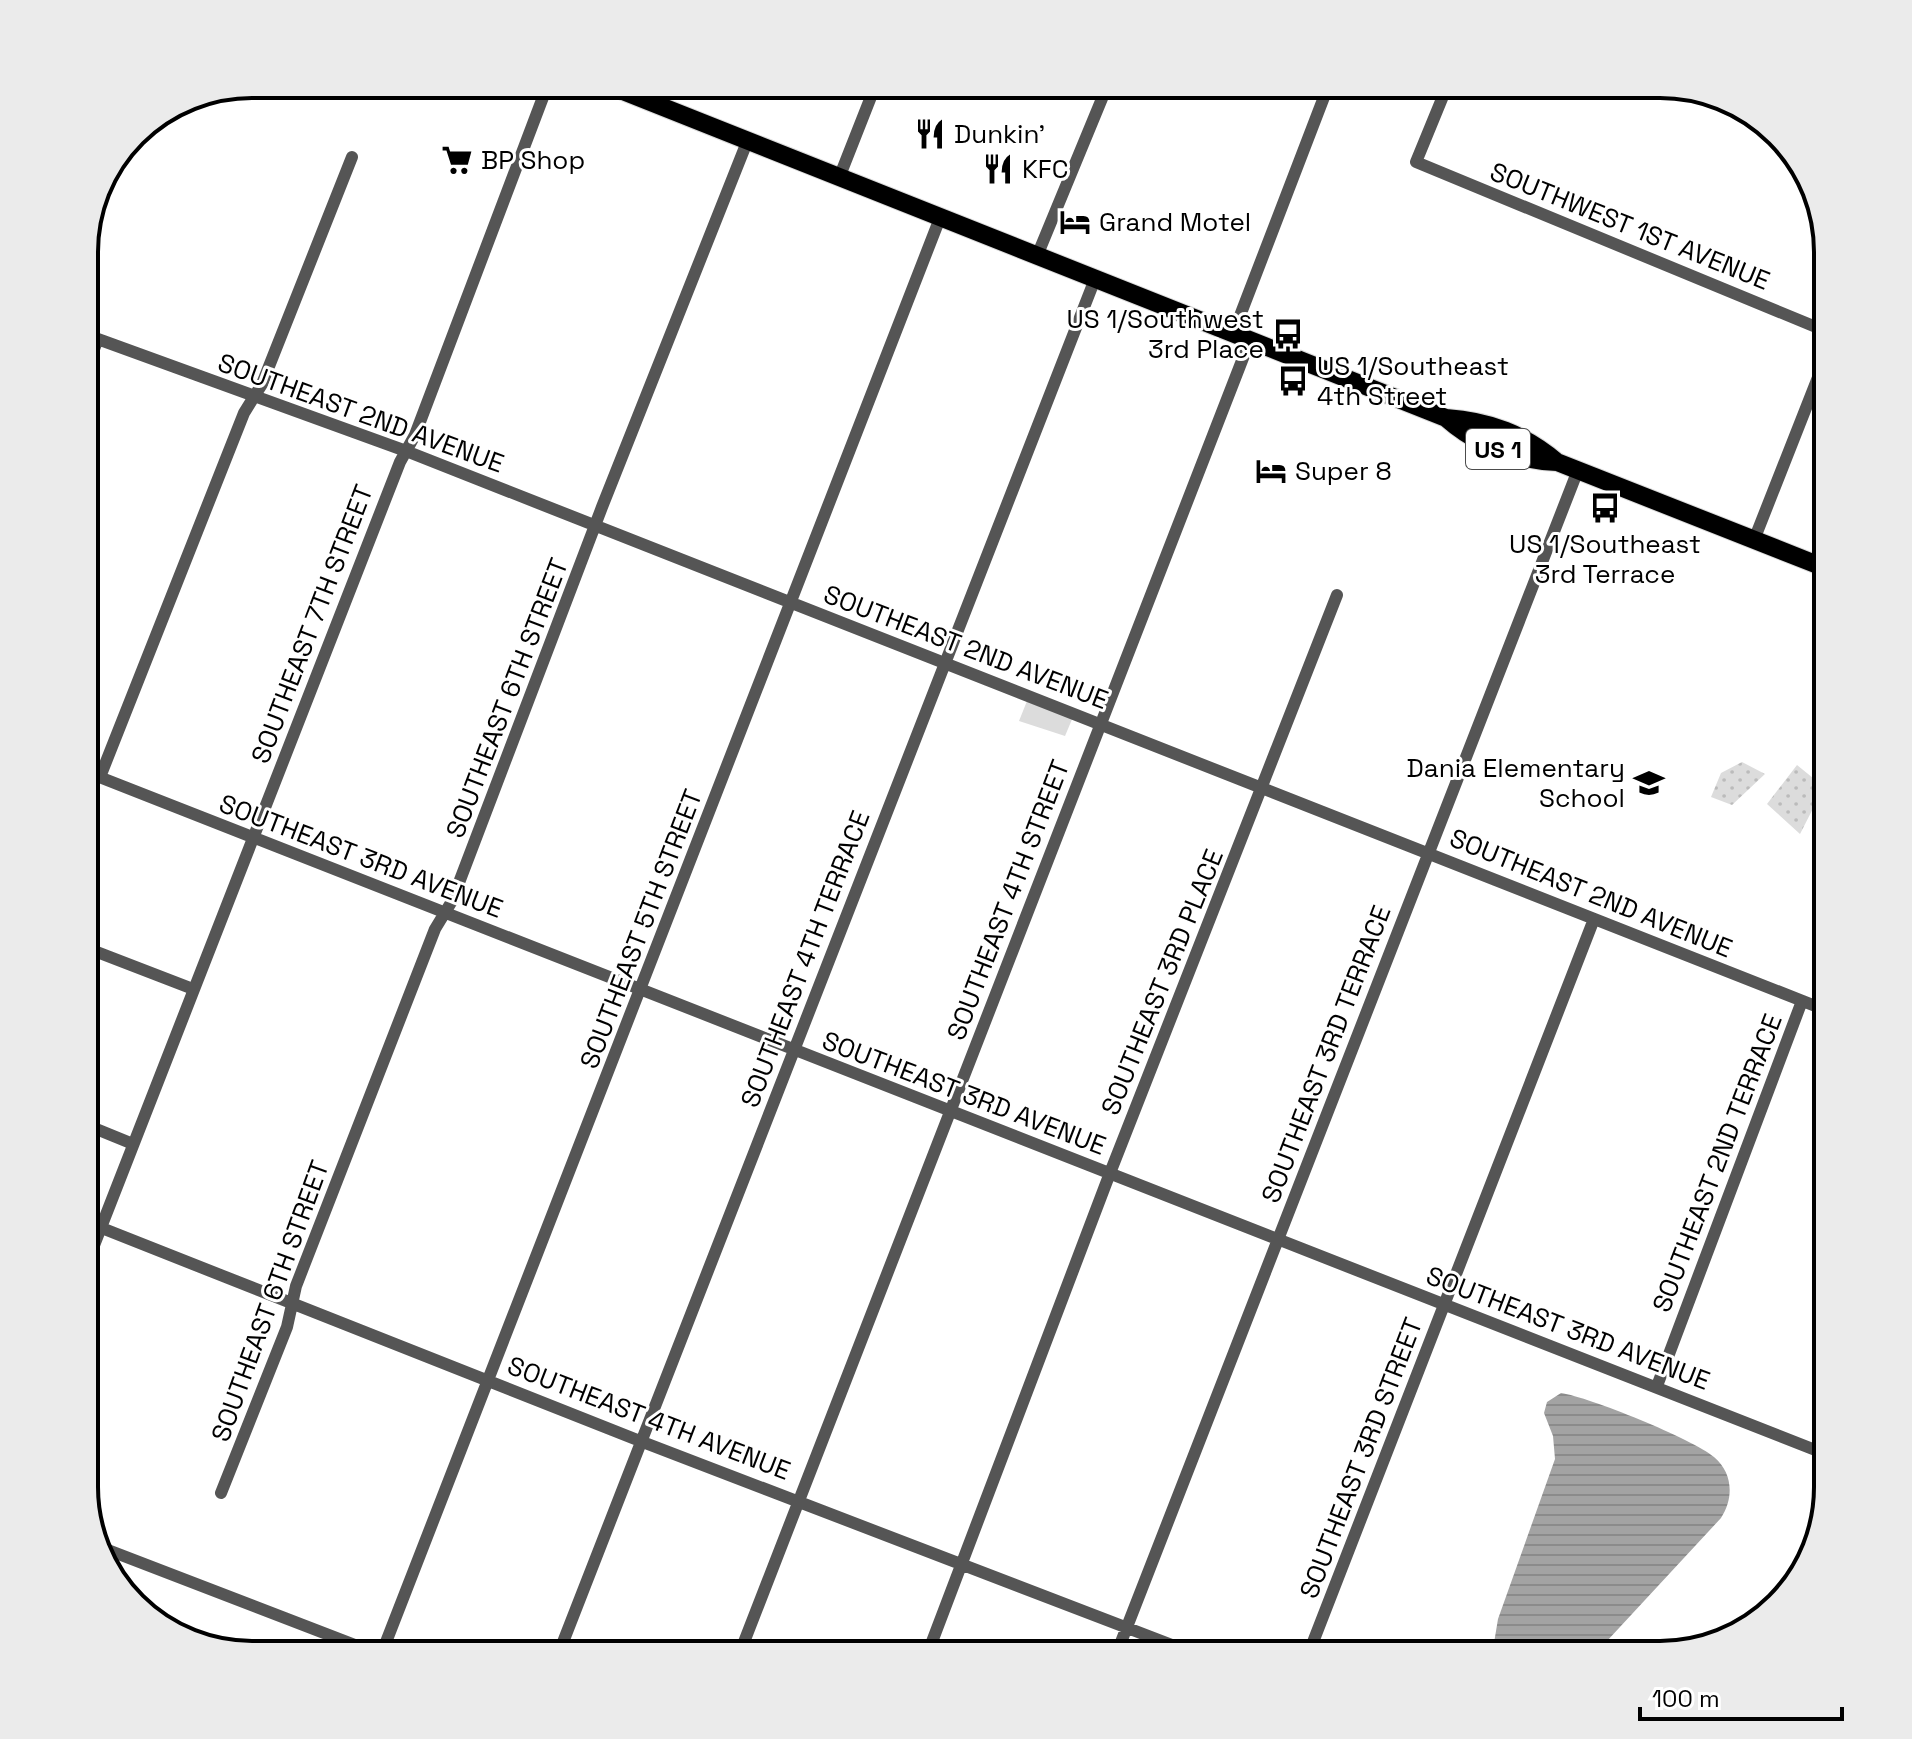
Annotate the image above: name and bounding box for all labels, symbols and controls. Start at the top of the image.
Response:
restaurant icon: Dunkin' [913,117,947,151]
place label: Dunkin' [954,117,1045,151]
supermarket icon: BP Shop [440,143,474,177]
place label: BP Shop [481,143,585,177]
restaurant icon: KFC [981,152,1015,186]
place label: KFC [1022,152,1068,186]
street label: SOUTHWEST 1ST AVENUE [1485,154,1775,298]
hotel icon: Grand Motel [1058,205,1092,239]
place label: Grand Motel [1099,205,1251,239]
place label: US 1/Southwest 3rd Place [1067,302,1264,366]
bus stop icon: US 1/Southwest 3rd Place [1271,317,1305,351]
street label: SOUTHEAST 2ND AVENUE [213,345,509,481]
place label: US 1/Southeast 4th Street [1317,349,1509,413]
bus stop icon: US 1/Southeast 4th Street [1276,364,1310,398]
road number: US 1 [1466,429,1530,469]
hotel icon: Super 8 [1254,454,1288,488]
place label: Super 8 [1295,454,1392,488]
street label: SOUTHEAST 7TH STREET [243,480,381,768]
bus stop icon: US 1/Southeast 3rd Terrace [1588,491,1622,525]
place label: US 1/Southeast 3rd Terrace [1509,527,1701,591]
street label: SOUTHEAST 6TH STREET [438,553,576,843]
street label: SOUTHEAST 2ND AVENUE [819,577,1113,717]
place label: Dania Elementary School [1407,751,1625,815]
street label: SOUTHEAST 4TH STREET [939,755,1077,1045]
school or university icon: Dania Elementary School [1632,766,1666,800]
street label: SOUTHEAST 5TH STREET [572,785,710,1073]
street label: SOUTHEAST 3RD AVENUE [214,786,508,926]
street label: SOUTHEAST 4TH TERRACE [733,806,877,1112]
street label: SOUTHEAST 2ND AVENUE [1445,821,1737,965]
street label: SOUTHEAST 3RD PLACE [1093,844,1231,1120]
street label: SOUTHEAST 3RD TERRACE [1254,900,1398,1208]
street label: SOUTHEAST 2ND TERRACE [1644,1009,1790,1317]
street label: SOUTHEAST 3RD AVENUE [817,1023,1111,1163]
street label: SOUTHEAST 6TH STREET [203,1156,337,1446]
street label: SOUTHEAST 3RD AVENUE [1421,1258,1715,1398]
street label: SOUTHEAST 3RD STREET [1292,1313,1430,1603]
street label: SOUTHEAST 4TH AVENUE [503,1348,795,1488]
scale bar [1640,1671,1842,1721]
text: 100 m [1652,1683,1720,1714]

